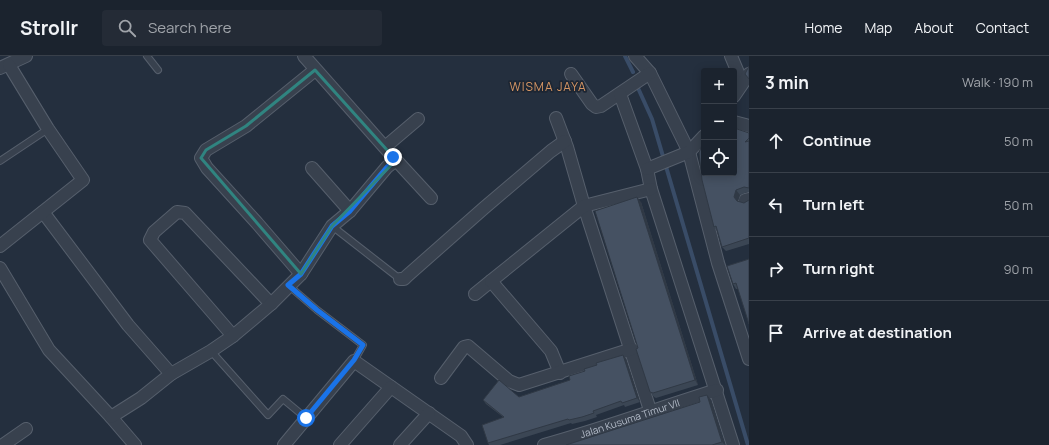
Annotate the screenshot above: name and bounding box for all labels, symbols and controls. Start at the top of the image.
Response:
search box [102,10,382,46]
text: Strollr [20,15,78,41]
icon: search [116,17,138,39]
text: Search here [148,17,231,38]
text: Home [805,18,842,37]
text: Map [864,18,892,37]
text: About [914,18,954,37]
text: Contact [976,18,1029,37]
map controls [701,68,737,176]
button: + [701,68,737,104]
text: 3 min [765,71,809,94]
text: Walk · 190 m [962,73,1033,91]
district label: WISMA JAYA [509,78,587,95]
button: − [701,104,737,140]
icon: ahead [765,130,787,152]
text: Continue [803,130,871,151]
text: 50 m [1004,132,1033,150]
button: locate [701,140,737,176]
route end [384,148,402,166]
icon: left [765,194,787,216]
text: Turn left [803,194,865,215]
text: 50 m [1004,196,1033,214]
icon: right [765,258,787,280]
text: Turn right [803,258,874,279]
text: 90 m [1003,260,1033,278]
icon: arrive [765,322,787,344]
text: Arrive at destination [803,322,952,343]
street label: Jalan Kusuma Timur VII [578,395,682,441]
route start [297,409,315,427]

